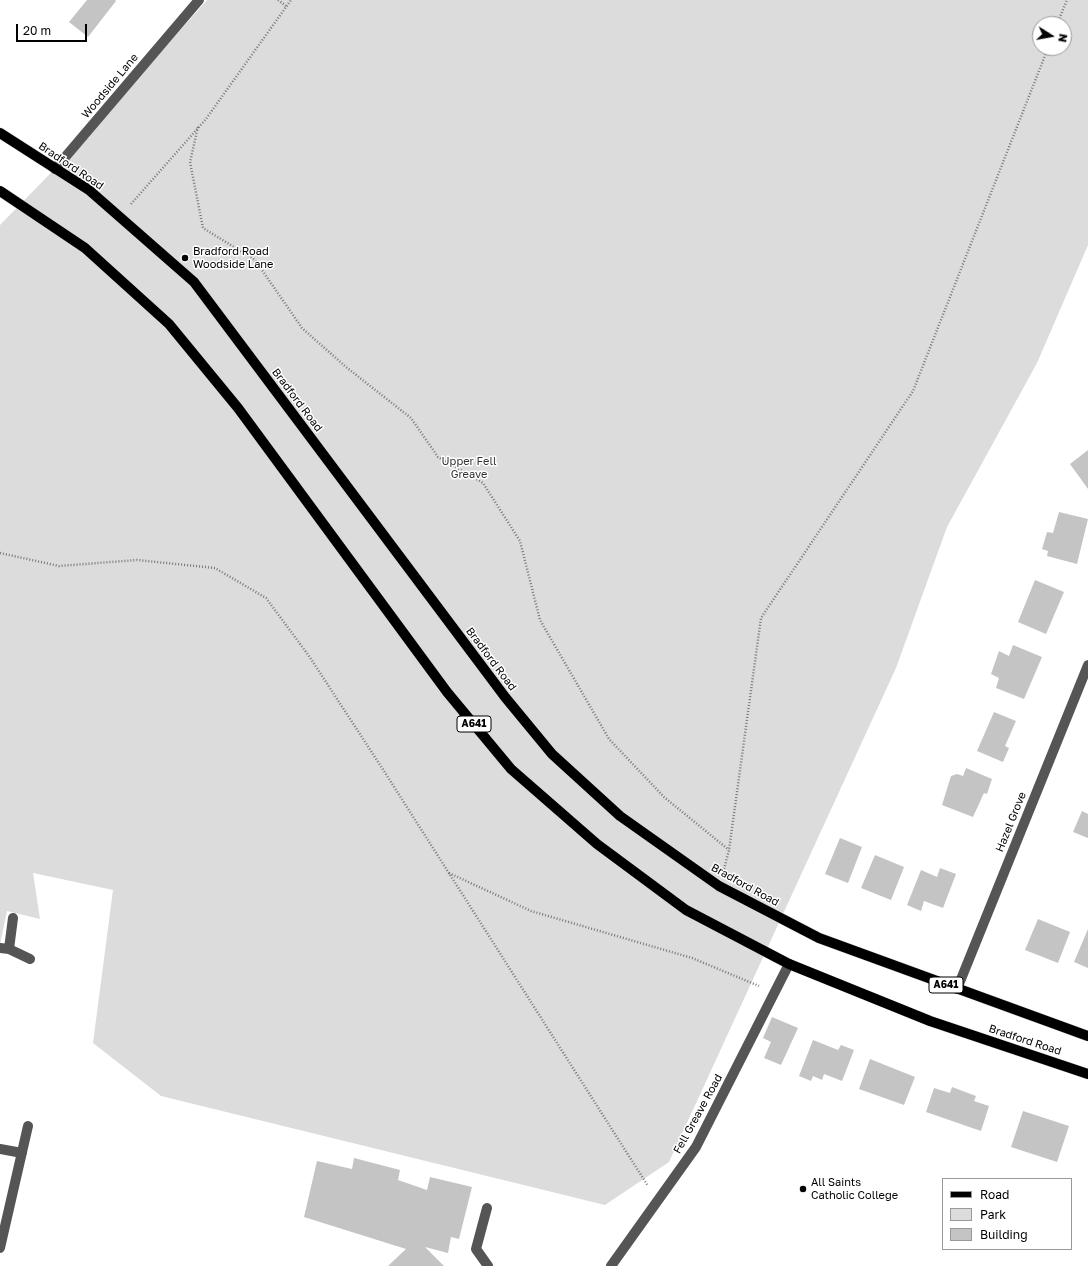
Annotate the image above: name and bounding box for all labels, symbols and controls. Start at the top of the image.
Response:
scale bar [18,16,89,42]
north arrow [1032,16,1072,56]
text: 20 m [23,23,51,38]
text: N [1056,33,1070,44]
street label: Woodside Lane [79,51,141,121]
street label: Bradford Road [36,139,106,193]
place label: Bradford Road Woodside Lane [193,245,273,271]
marker: Bradford Road Woodside Lane [180,253,190,263]
street label: Bradford Road [269,366,325,434]
park label: Upper Fell Greave [442,455,496,481]
street label: Bradford Road [463,625,519,693]
road number: A641 [457,716,491,732]
street label: Hazel Grove [993,790,1029,854]
street label: Bradford Road [709,861,781,909]
road number: A641 [929,977,963,993]
street label: Bradford Road [987,1022,1063,1058]
street label: Fell Greave Road [671,1072,725,1156]
place label: All Saints Catholic College [811,1176,898,1202]
legend [942,1178,1072,1250]
marker: All Saints Catholic College [798,1184,808,1194]
text: Road [980,1187,1009,1202]
text: Park [980,1207,1006,1222]
text: Building [980,1227,1028,1242]

